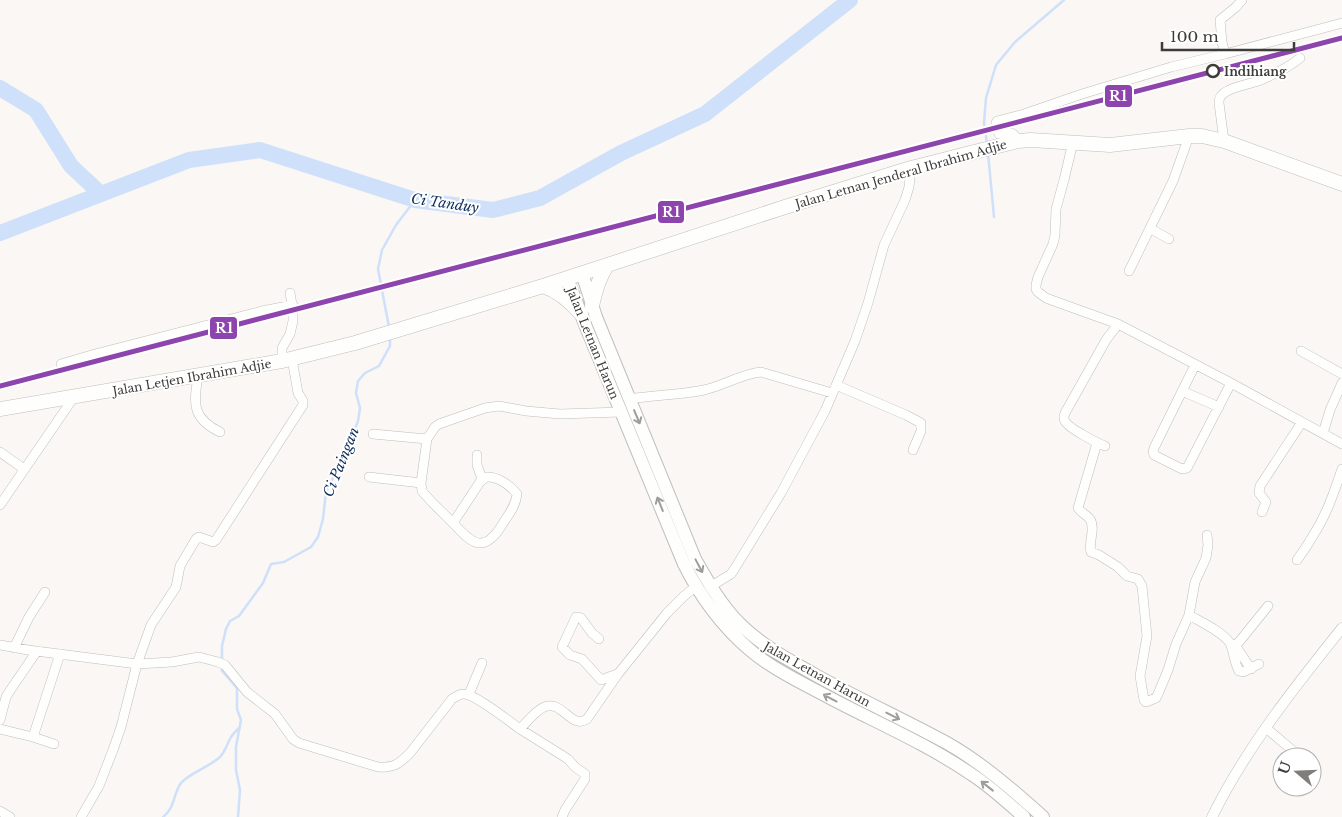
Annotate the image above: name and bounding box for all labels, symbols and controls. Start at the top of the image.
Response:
scale bar [1162,20,1294,52]
text: 100 m [1170,27,1219,46]
marker: Indihiang [1206,64,1220,78]
place label: Indihiang [1224,64,1287,79]
line badge: R1 [1104,84,1133,108]
text: R1 [1109,87,1127,105]
street label: Jalan Letnan Jenderal Ibrahim Adjie [792,137,1009,212]
water label: Ci Tanduy [410,189,481,217]
line badge: R1 [657,200,685,224]
text: R1 [662,203,680,221]
street label: Jalan Letnan Harun [563,283,622,401]
line badge: R1 [209,316,238,340]
text: R1 [215,319,233,337]
street label: Jalan Letjen Ibrahim Adjie [110,356,273,399]
one-way arrow [633,409,642,424]
water label: Ci Paingan [319,424,363,499]
one-way arrow [654,497,664,512]
one-way arrow [694,559,704,574]
street label: Jalan Letnan Harun [759,637,873,710]
one-way arrow [823,693,838,702]
one-way arrow [885,712,900,721]
north arrow [1272,747,1322,797]
text: U [1274,758,1295,777]
one-way arrow [981,780,994,791]

